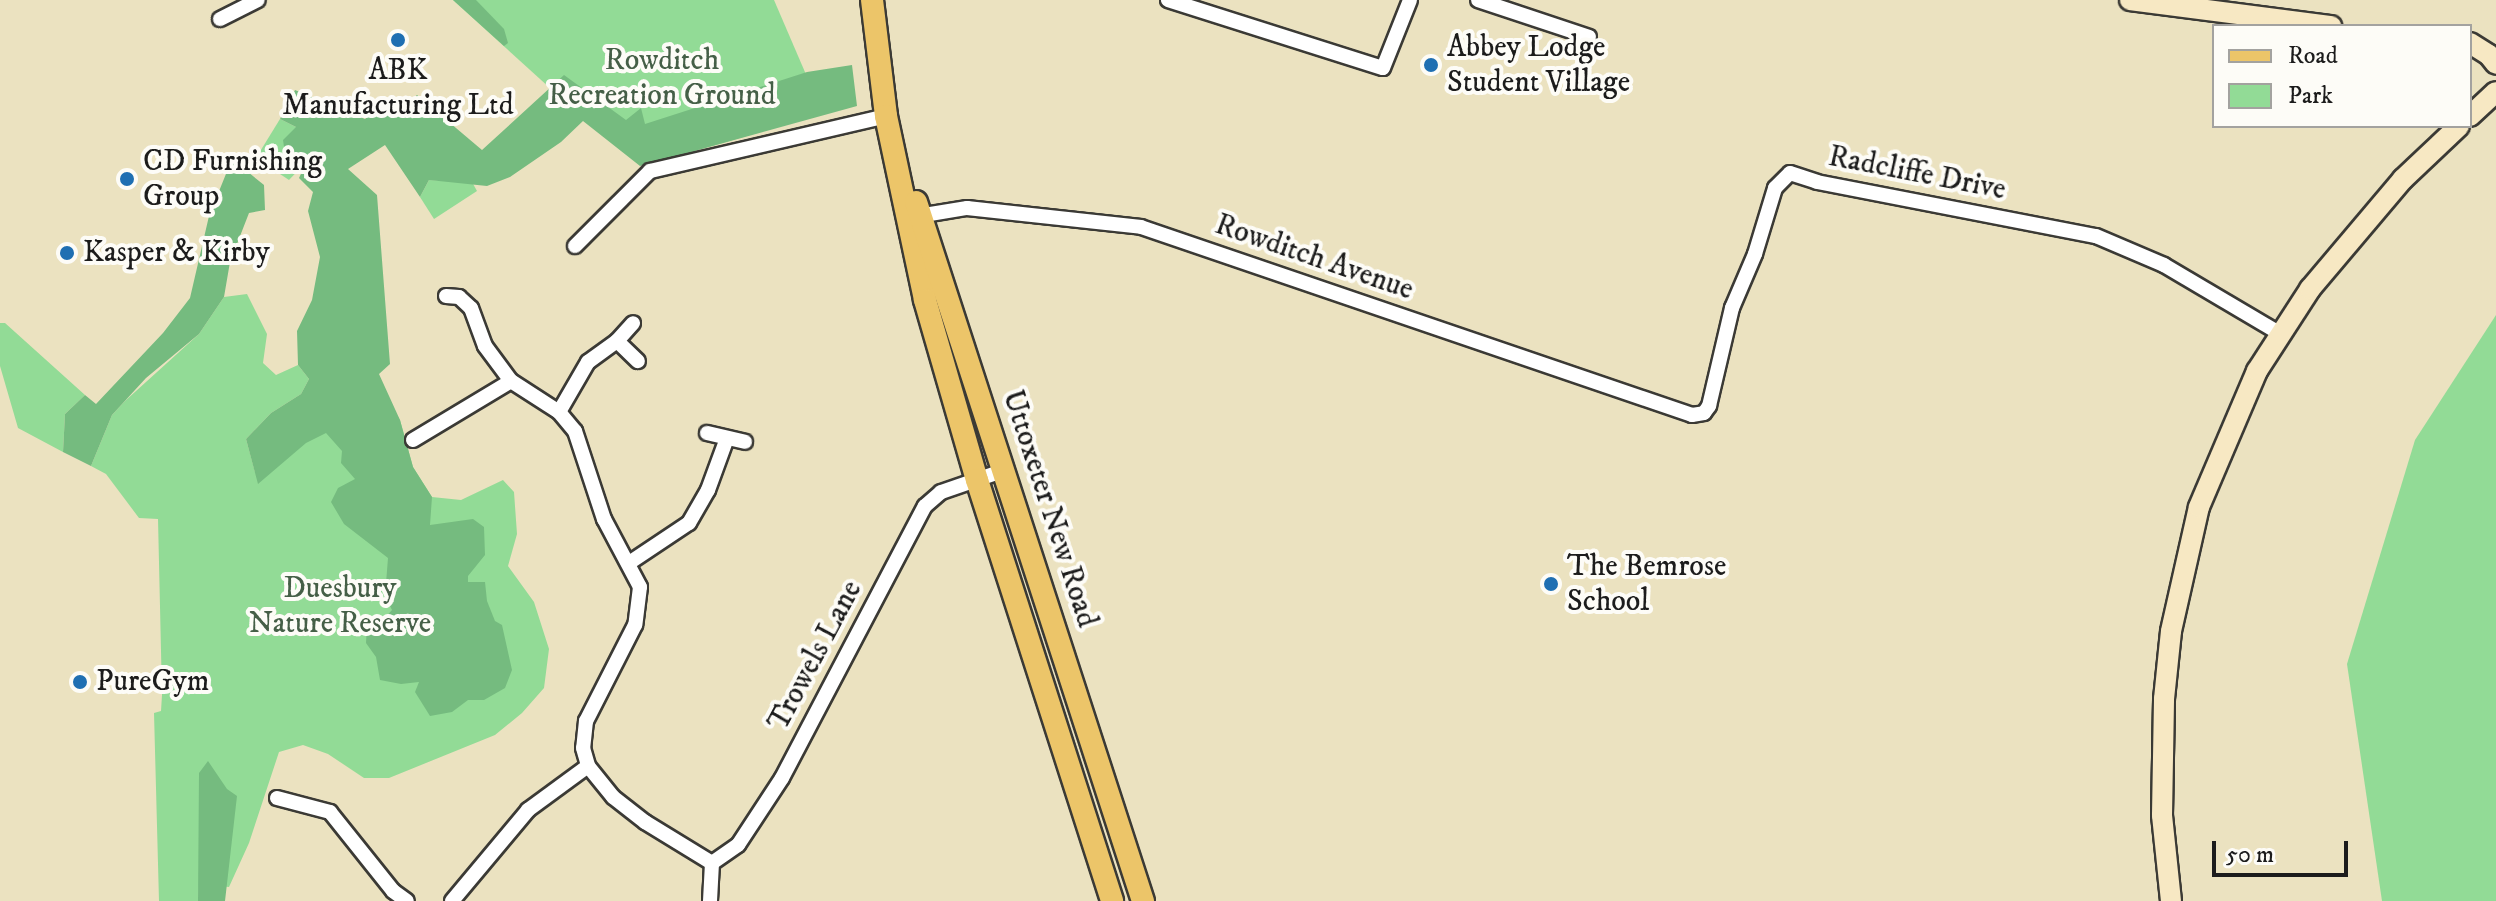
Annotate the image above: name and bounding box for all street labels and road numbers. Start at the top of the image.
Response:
street label: Radcliffe Drive [1825,139,2009,209]
street label: Rowditch Avenue [1210,207,1418,309]
street label: Uttoxeter New Road [994,386,1104,632]
street label: Trowels Lane [761,575,871,737]

